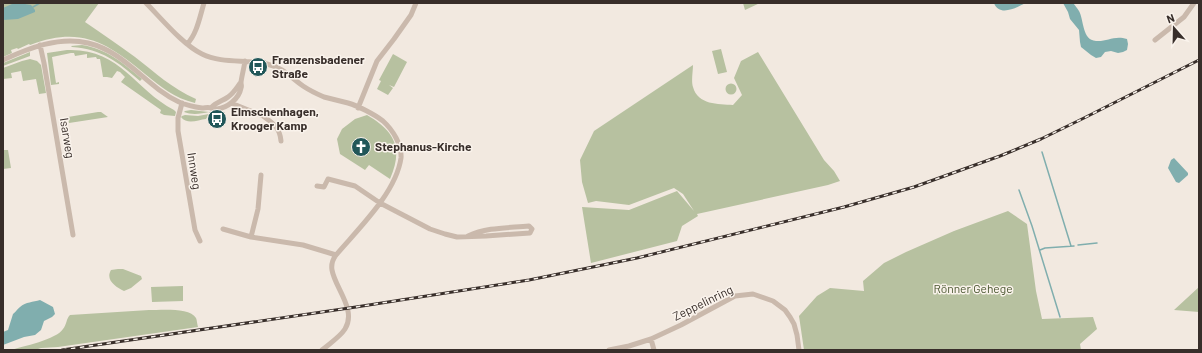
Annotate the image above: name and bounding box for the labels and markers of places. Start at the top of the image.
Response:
place label: Franzensbadener Straße [272,52,365,80]
bus stop icon: Franzensbadener Straße [247,56,269,78]
place label: Elmschenhagen, Krooger Kamp [231,104,319,132]
bus stop icon: Elmschenhagen, Krooger Kamp [206,108,228,130]
church icon: Stephanus-Kirche [350,136,372,158]
place label: Stephanus-Kirche [375,139,472,153]

